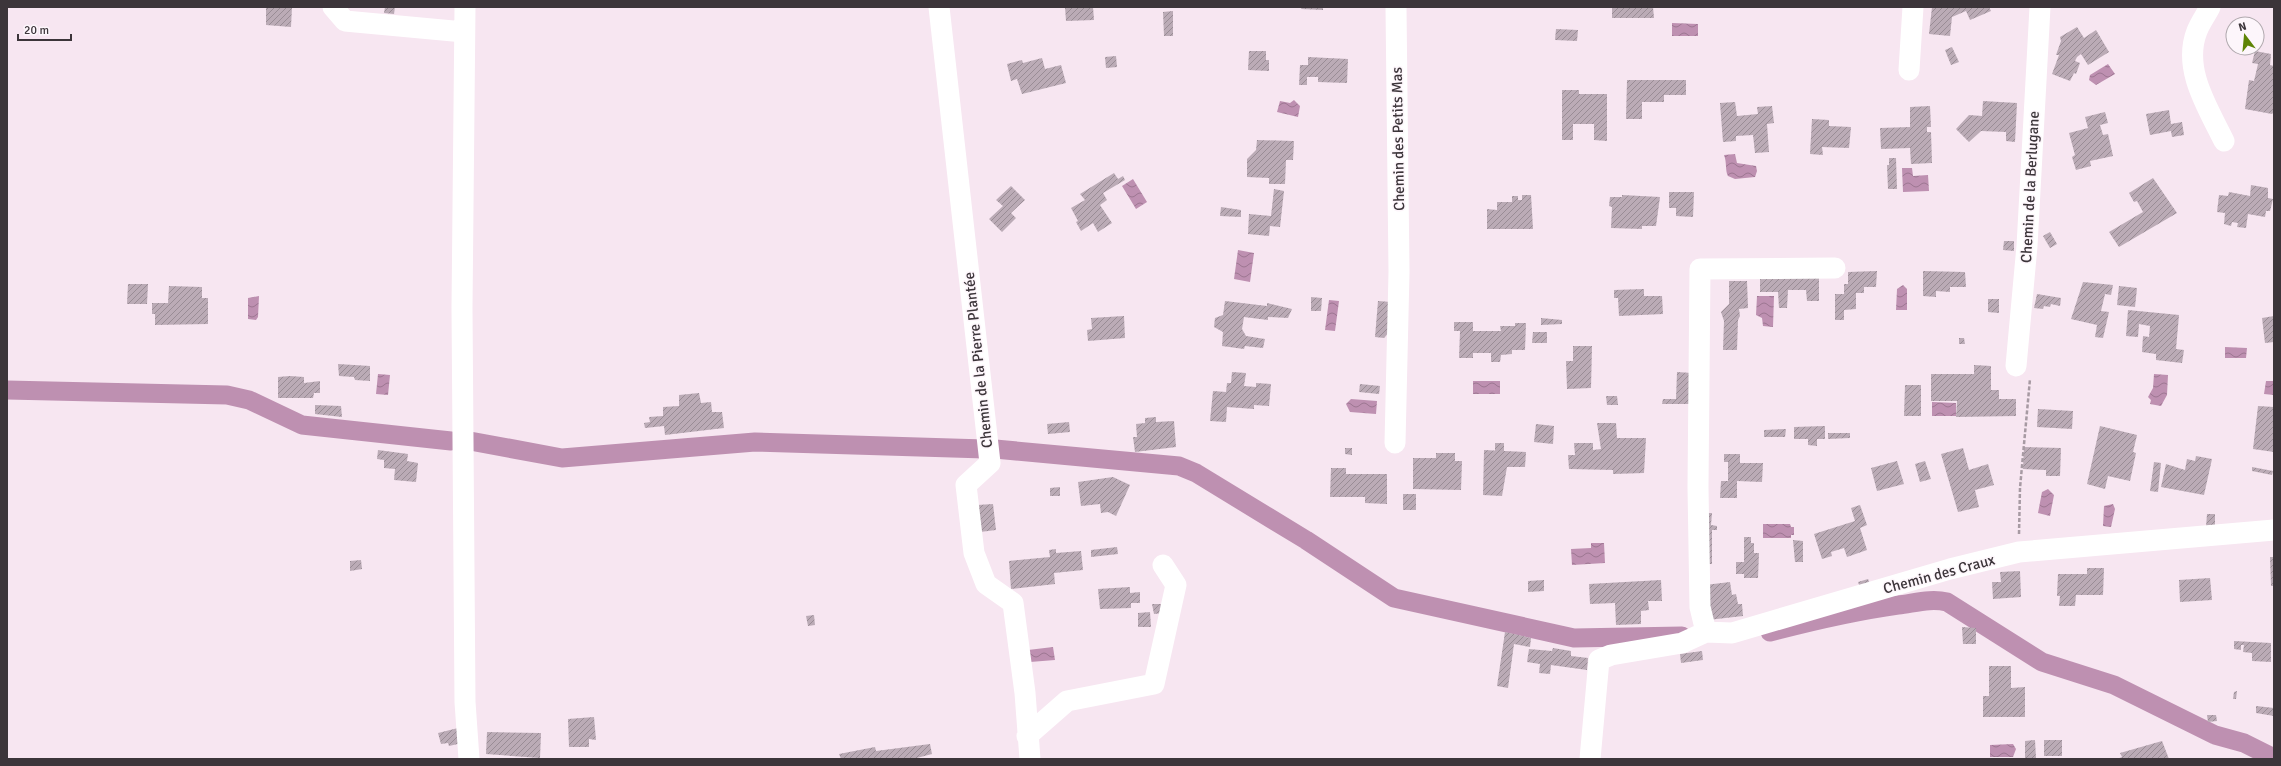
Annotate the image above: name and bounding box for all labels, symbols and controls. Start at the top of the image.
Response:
scale bar [18,16,71,42]
north arrow [2225,16,2265,56]
text: N [2237,20,2248,34]
text: 20 m [24,23,49,38]
street label: Chemin des Petits Mas [1388,66,1408,211]
street label: Chemin de la Berlugane [2017,111,2043,263]
street label: Chemin de la Pierre Plantée [960,271,996,449]
street label: Chemin des Craux [1881,550,1997,598]

